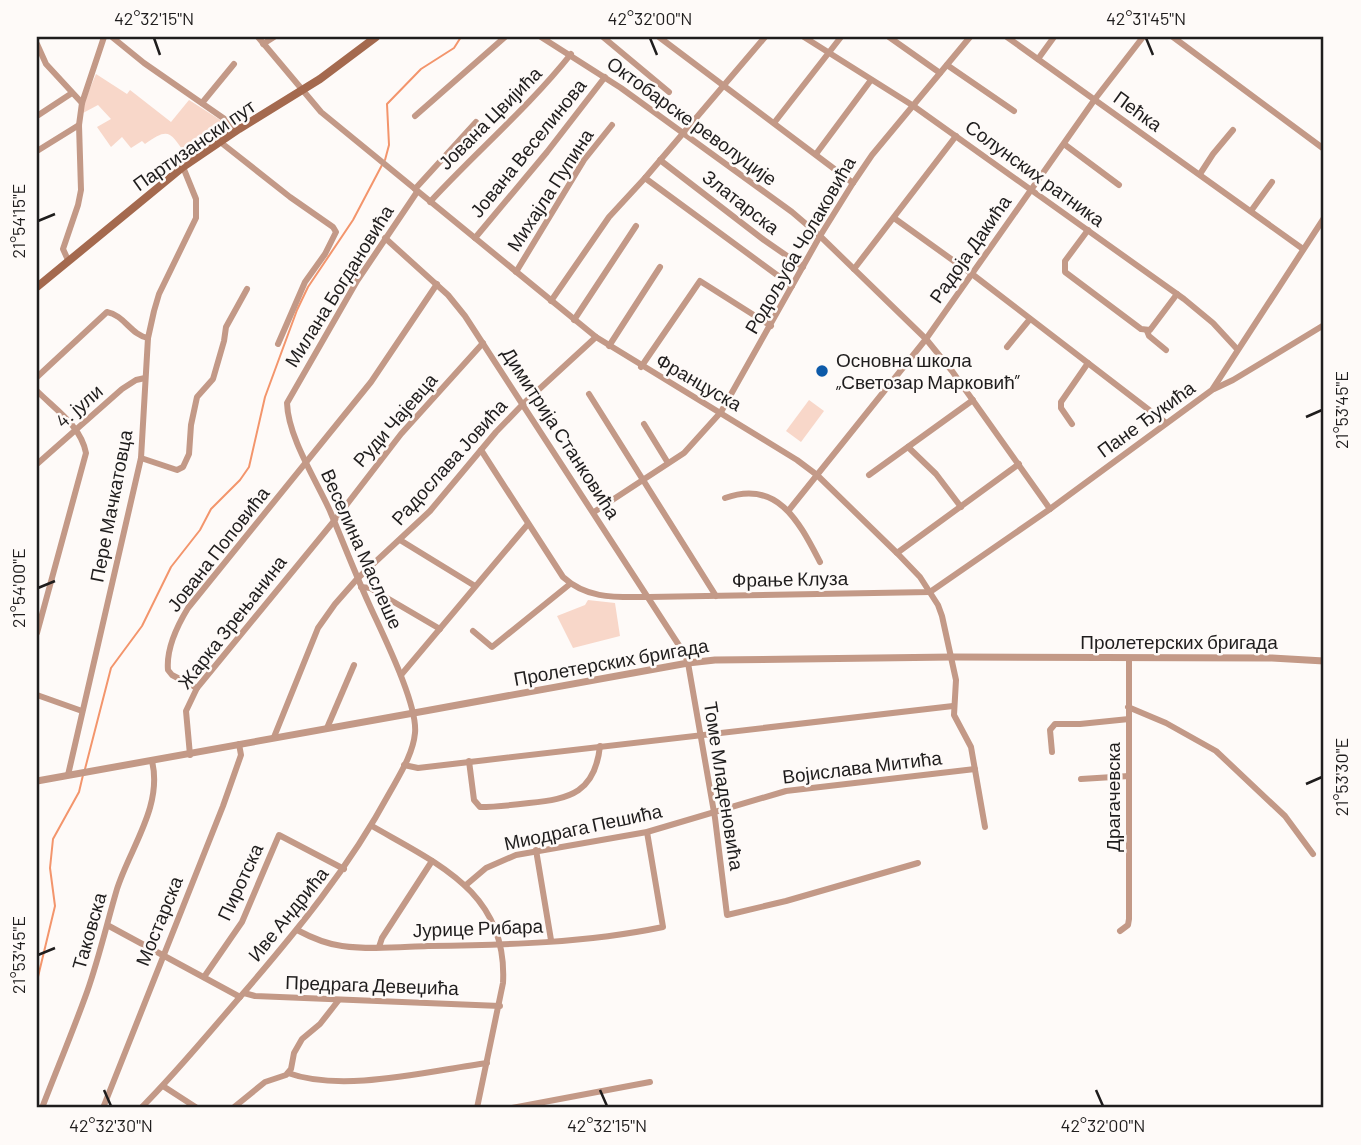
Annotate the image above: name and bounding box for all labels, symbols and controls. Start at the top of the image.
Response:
text: 42°32'15"N [114,7,194,29]
text: 42°32'00"N [608,7,692,29]
text: 42°31'45"N [1106,7,1186,29]
street label: Октобарске револуције [603,51,782,190]
street label: Јована Цвијића [433,61,546,174]
street label: Јована Веселинова [465,74,591,221]
street label: Пећка [1110,85,1167,136]
street label: Партизански пут [128,94,260,195]
street label: Солунских ратника [961,114,1110,231]
street label: Михајла Пупина [502,124,598,255]
street label: Родољуба Чолаковића [739,152,860,337]
street label: Златарска [698,164,785,239]
text: 21°54'15"E [7,183,29,259]
street label: Радоја Дакића [924,190,1015,307]
street label: Милана Богдановића [279,200,398,371]
street label: Димитрија Станковића [497,343,626,523]
street label: Француска [652,348,747,415]
place label: Основна школа „Светозар Марковић” [836,348,1021,393]
marker: Основна школа „Светозар Марковић” [814,363,830,379]
street label: Руди Чајевца [348,368,442,471]
text: 21°53'45"E [1330,371,1352,449]
street label: Пане Ђукића [1092,375,1199,462]
street label: 4. јули [51,379,107,432]
street label: Радослава Јовића [386,394,512,529]
street label: Пере Мачкатовца [84,427,137,584]
street label: Веселина Маслеше [317,465,408,632]
street label: Јована Поповића [162,481,274,616]
text: 21°54'00"E [7,548,29,628]
street label: Жарка Зрењанина [172,550,291,693]
street label: Фрање Клуза [732,566,849,591]
street label: Пролетерских бригада [1080,630,1278,653]
street label: Пролетерских бригада [512,633,711,690]
street label: Томе Младеновића [700,700,749,872]
text: 21°53'30"E [1330,738,1352,816]
street label: Драгачевска [1101,742,1124,852]
street label: Војислава Митића [781,745,943,788]
street label: Миодрага Пешића [502,798,664,854]
street label: Пиротска [212,839,268,924]
street label: Иве Андрића [243,862,333,965]
street label: Мостарска [130,872,187,969]
street label: Таковска [67,889,111,972]
street label: Јурице Рибара [412,914,544,941]
text: 21°53'45"E [7,916,29,994]
street label: Предрага Девеџића [285,970,460,999]
text: 42°32'30"N [69,1114,153,1136]
text: 42°32'15"N [567,1114,647,1136]
text: 42°32'00"N [1061,1114,1145,1136]

